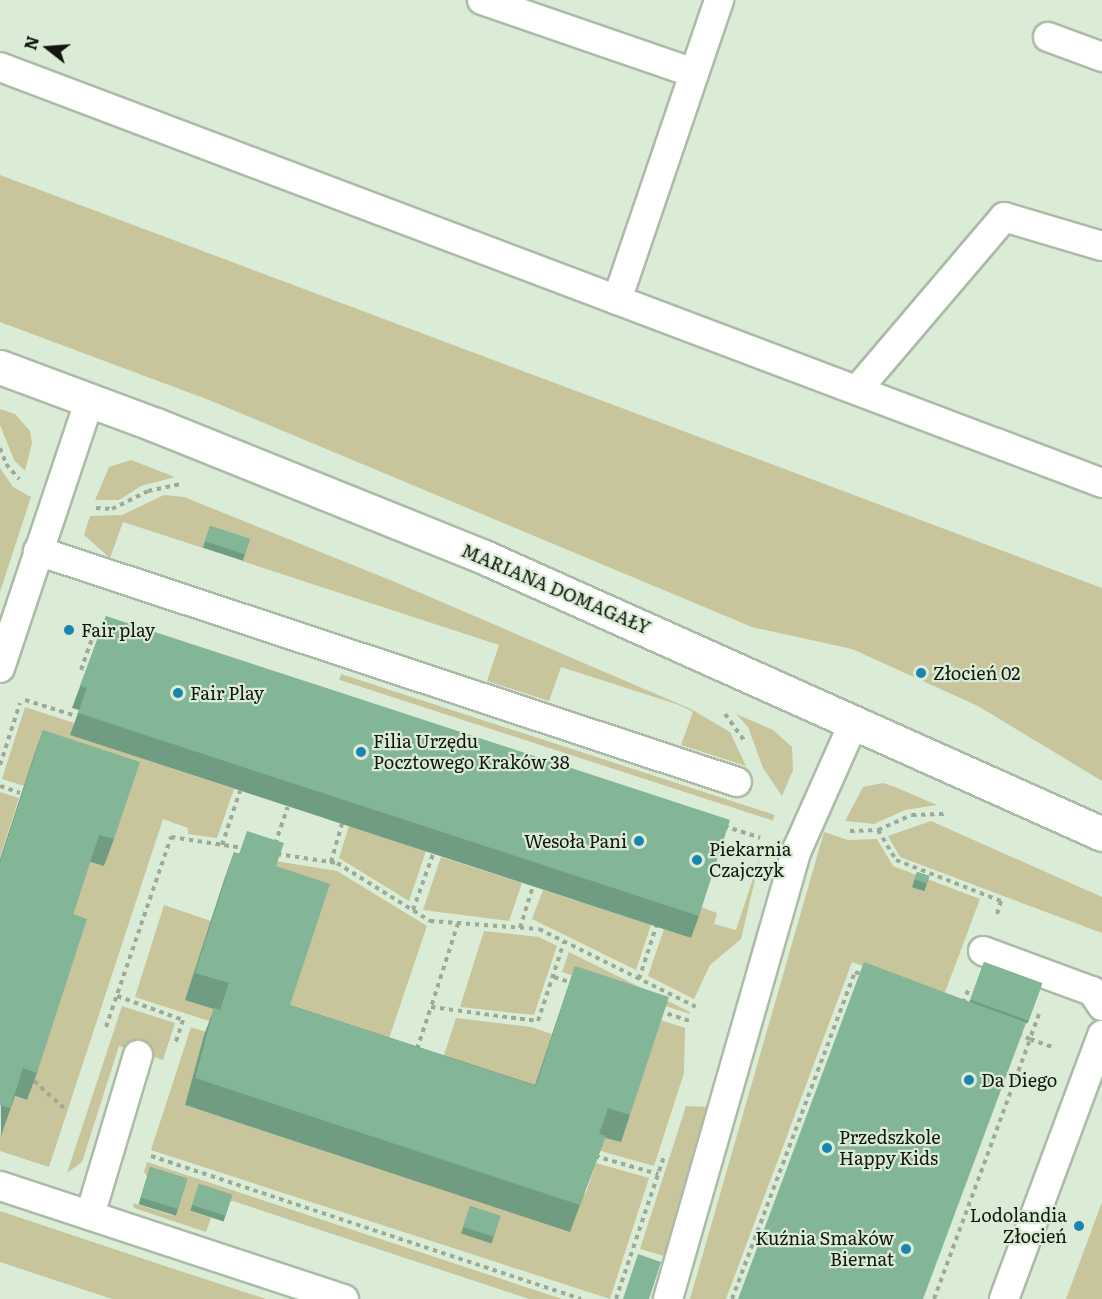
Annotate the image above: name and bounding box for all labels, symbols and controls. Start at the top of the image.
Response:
north arrow [18,18,78,78]
text: N [17,33,44,53]
street label: MARIANA DOMAGAŁY [458,539,654,639]
place label: Fair play [81,619,155,641]
marker: Fair play [62,623,76,637]
place label: Złocień 02 [933,662,1020,684]
marker: Złocień 02 [914,666,928,680]
place label: Fair Play [190,682,264,704]
marker: Fair Play [171,686,185,700]
place label: Filia Urzędu Pocztowego Kraków 38 [373,731,570,774]
marker: Filia Urzędu Pocztowego Kraków 38 [354,745,368,759]
place label: Wesoła Pani [524,830,627,852]
marker: Wesoła Pani [632,834,646,848]
place label: Piekarnia Czajczyk [709,839,792,882]
marker: Piekarnia Czajczyk [690,853,704,867]
place label: Da Diego [981,1069,1057,1091]
marker: Da Diego [962,1073,976,1087]
place label: Przedszkole Happy Kids [839,1127,941,1170]
marker: Przedszkole Happy Kids [820,1141,834,1155]
place label: Lodolandia Złocień [970,1205,1067,1248]
marker: Lodolandia Złocień [1072,1219,1086,1233]
place label: Kuźnia Smaków Biernat [755,1228,894,1270]
marker: Kuźnia Smaków Biernat [899,1242,913,1256]

